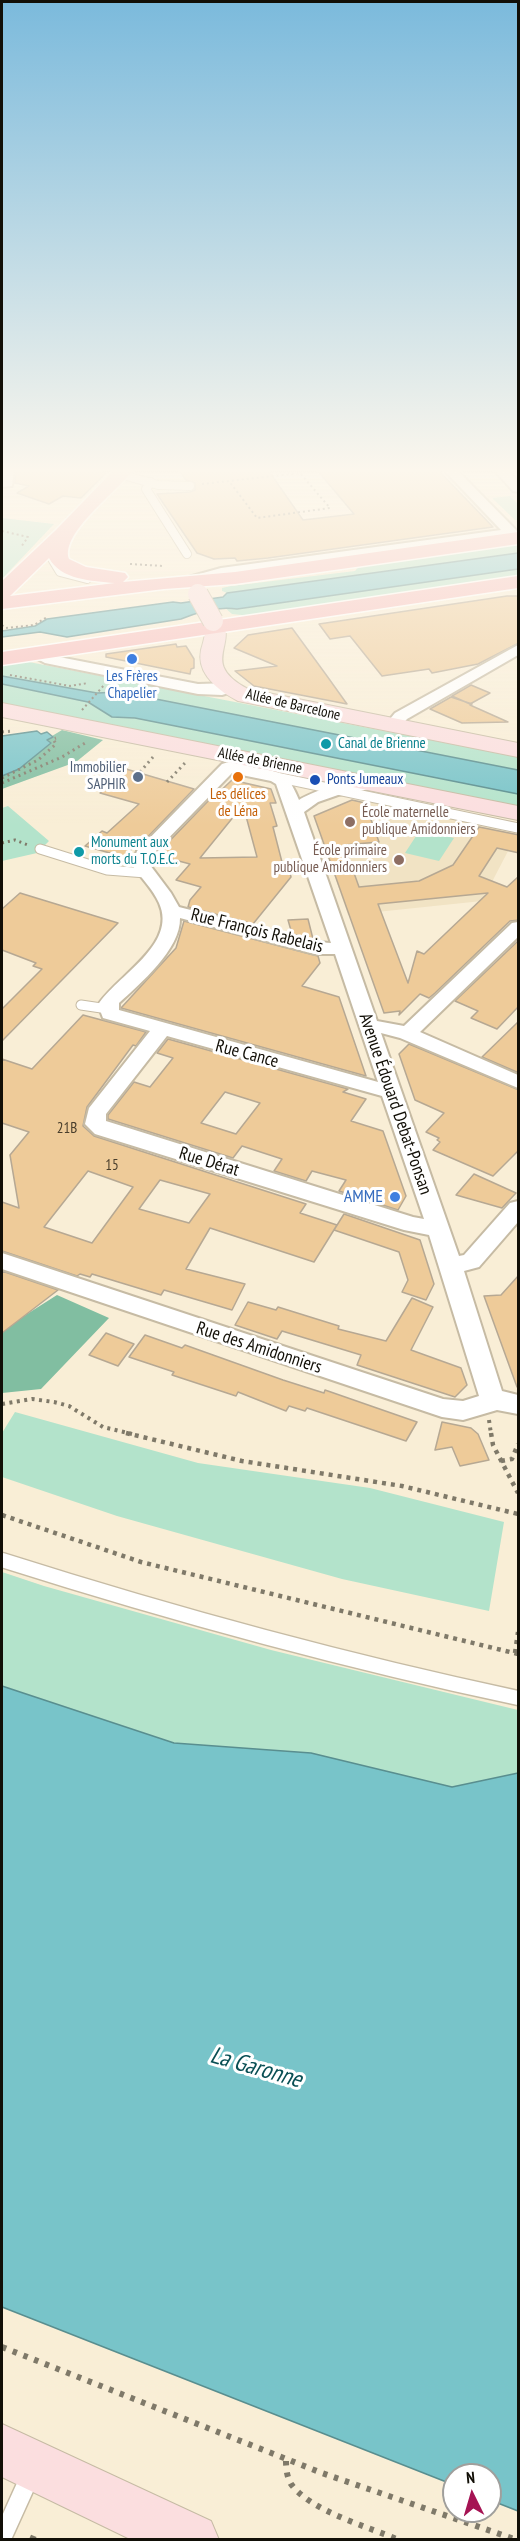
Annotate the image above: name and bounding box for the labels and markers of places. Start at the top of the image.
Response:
marker: Les Frères Chapelier [125,652,139,666]
place label: Les Frères Chapelier [106,668,158,703]
place label: Canal de Brienne [338,735,426,753]
marker: Canal de Brienne [319,737,333,751]
place label: Immobilier SAPHIR [70,759,126,794]
marker: Immobilier SAPHIR [131,770,145,784]
marker: Les délices de Léna [231,770,245,784]
place label: Ponts Jumeaux [327,771,404,789]
marker: Ponts Jumeaux [308,773,322,787]
place label: Les délices de Léna [210,786,266,821]
place label: École maternelle publique Amidonniers [362,804,476,839]
marker: École maternelle publique Amidonniers [343,815,357,829]
place label: Monument aux morts du T.O.E.C. [91,834,178,869]
place label: École primaire publique Amidonniers [273,842,387,877]
marker: Monument aux morts du T.O.E.C. [72,845,86,859]
marker: École primaire publique Amidonniers [392,853,406,867]
place label: AMME [344,1186,383,1208]
marker: AMME [388,1190,402,1204]

